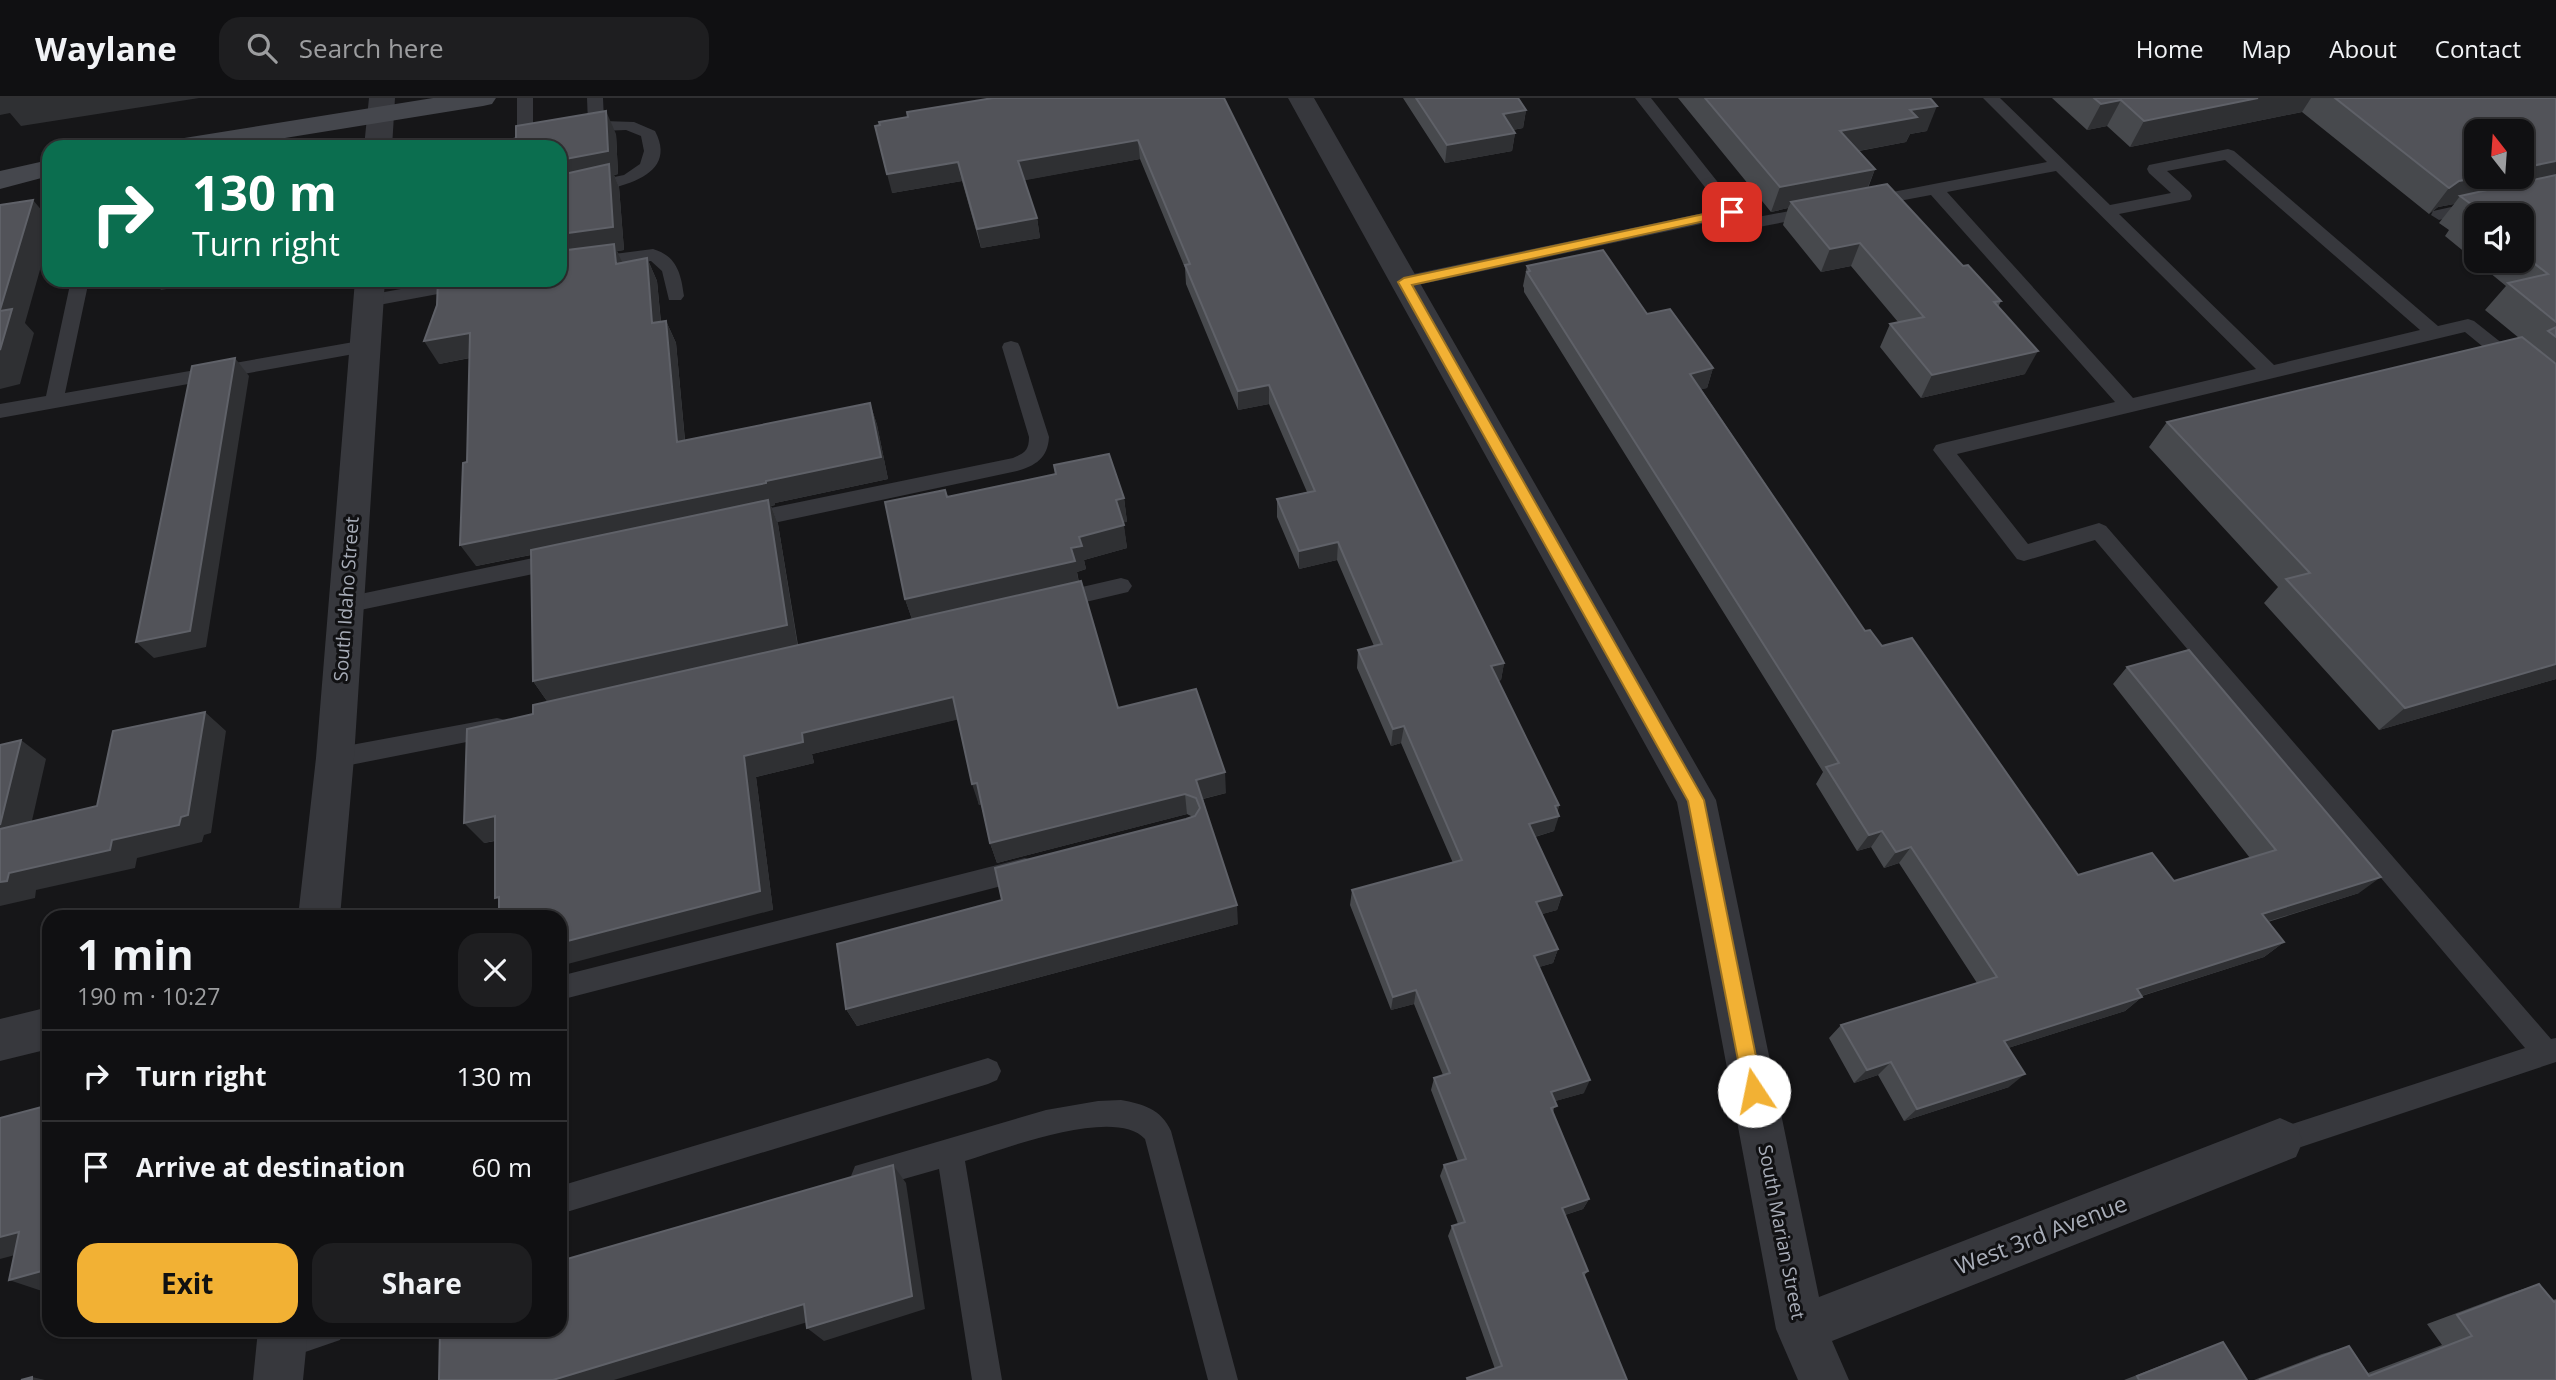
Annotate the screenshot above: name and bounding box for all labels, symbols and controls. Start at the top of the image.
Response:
search box [219,17,709,80]
text: Waylane [35,26,177,71]
icon: search [243,29,281,67]
text: Search here [299,30,444,66]
text: Home [2136,32,2204,65]
text: Map [2242,32,2291,65]
text: About [2329,32,2397,65]
text: Contact [2435,32,2521,65]
north arrow [2464,119,2534,189]
map controls [2464,119,2534,273]
text: 130 m [192,159,337,225]
icon: right [77,168,168,259]
pin [1702,182,1762,242]
icon: arrive [1713,193,1751,231]
button: sound [2464,203,2534,273]
text: Turn right [192,222,340,265]
street label: South Idaho Street [327,515,365,682]
text: 1 min [77,925,194,982]
button: close [458,933,532,1007]
text: 190 m · 10:27 [77,980,220,1012]
position arrow [1717,1054,1791,1128]
icon: right [77,1057,115,1095]
text: Turn right [136,1058,267,1094]
text: 130 m [457,1058,532,1094]
street label: South Marian Street [1752,1143,1812,1322]
icon: arrive [77,1148,115,1186]
text: Arrive at destination [136,1149,405,1185]
text: 60 m [471,1149,532,1185]
street label: West 3rd Avenue [1950,1187,2131,1282]
button: Exit [77,1243,298,1323]
button: Share [312,1243,532,1323]

